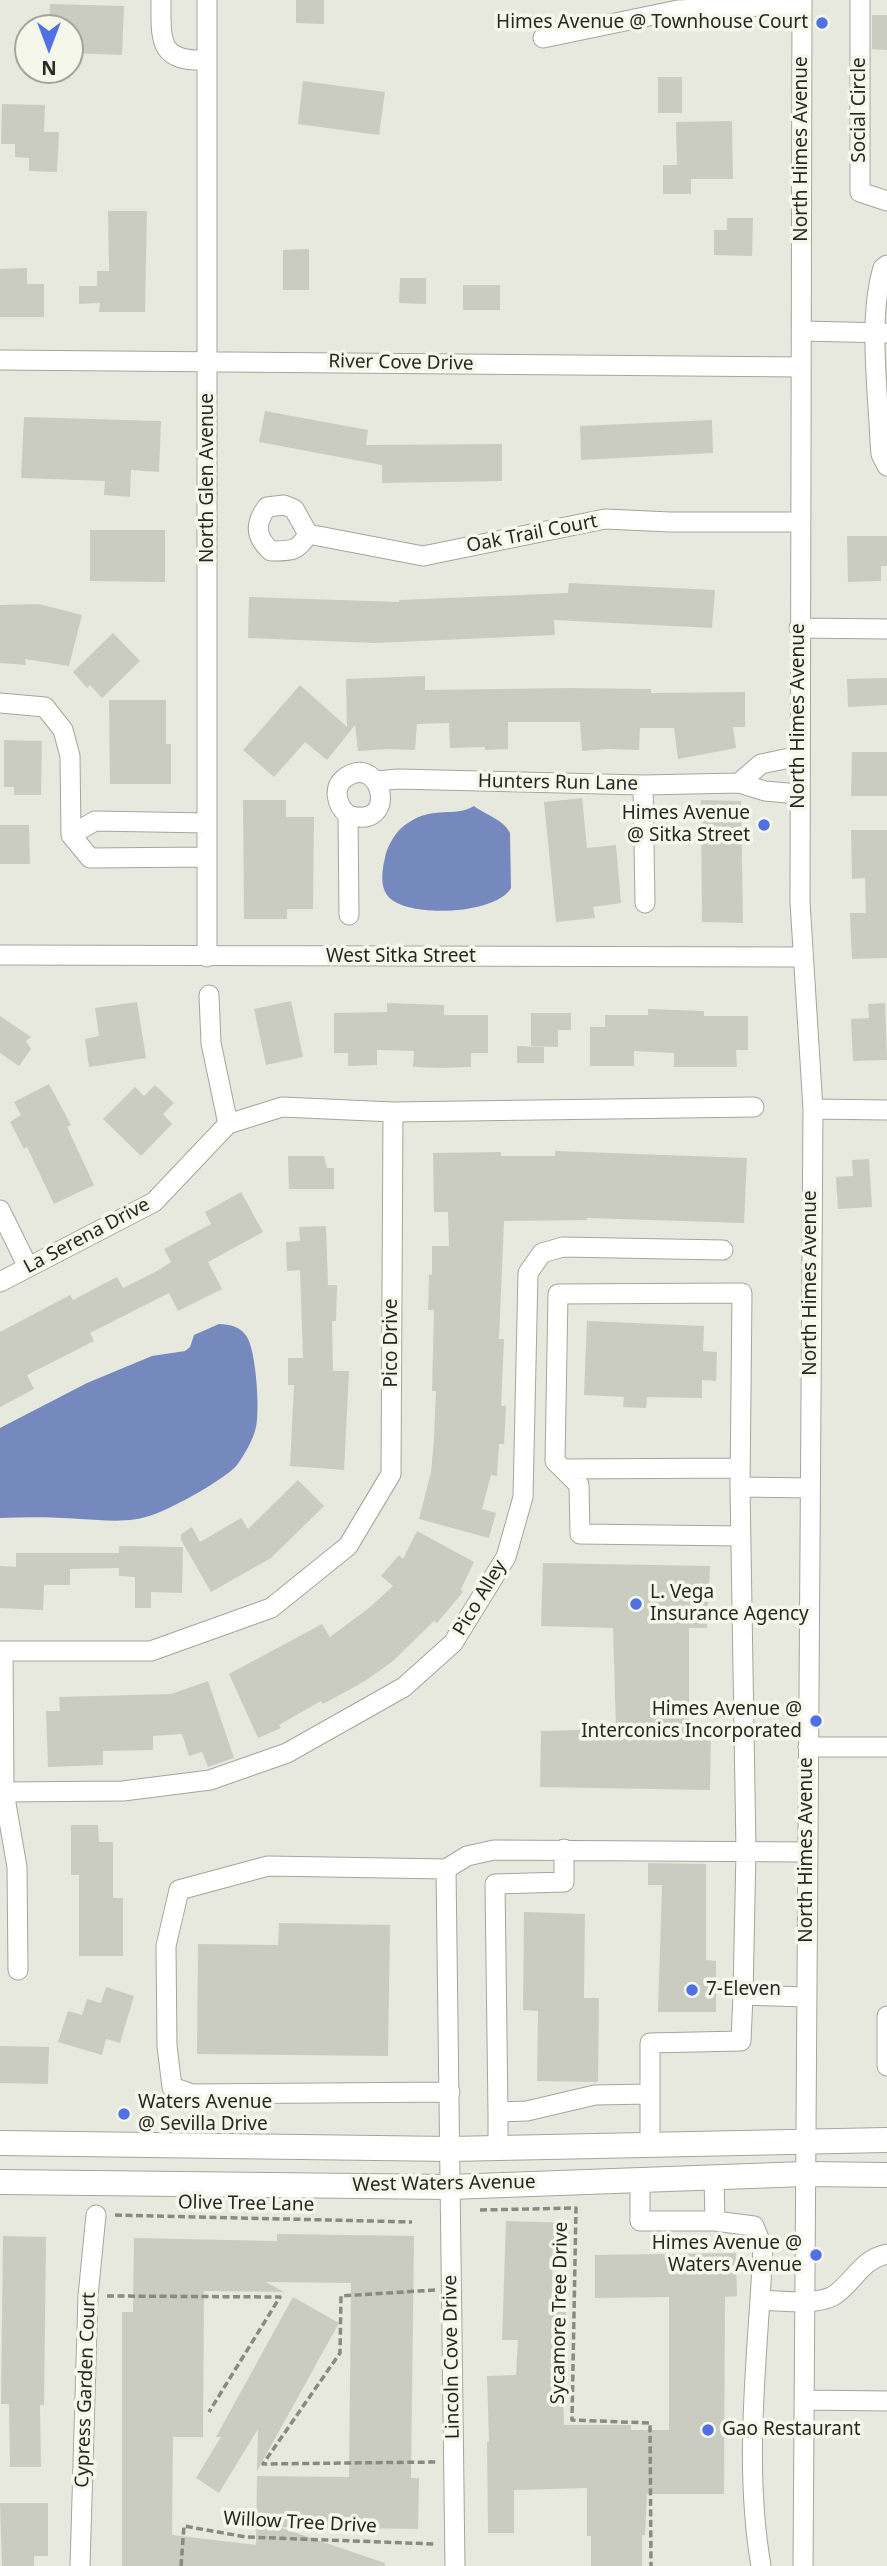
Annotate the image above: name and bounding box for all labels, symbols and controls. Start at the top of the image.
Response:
place label: Himes Avenue @ Townhouse Court [496,12,808,34]
north arrow [14,14,84,84]
marker: Himes Avenue @ Townhouse Court [814,15,830,31]
text: N [41,55,57,81]
street label: North Himes Avenue [791,56,813,242]
street label: Social Circle [849,57,871,163]
street label: River Cove Drive [328,350,474,376]
street label: North Glen Avenue [197,393,219,563]
street label: Oak Trail Court [465,510,599,558]
street label: North Himes Avenue [788,623,810,809]
street label: Hunters Run Lane [478,770,638,796]
place label: Himes Avenue @ Sitka Street [622,803,750,847]
marker: Himes Avenue @ Sitka Street [756,817,772,833]
street label: West Sitka Street [326,946,476,968]
street label: North Himes Avenue [800,1190,822,1376]
street label: La Serena Drive [20,1193,154,1279]
street label: Pico Drive [381,1299,403,1387]
street label: Pico Alley [449,1556,511,1640]
place label: L. Vega Insurance Agency [650,1582,809,1626]
marker: L. Vega Insurance Agency [628,1596,644,1612]
place label: Himes Avenue @ Interconics Incorporated [581,1699,802,1743]
marker: Himes Avenue @ Interconics Incorporated [808,1713,824,1729]
street label: North Himes Avenue [796,1757,818,1943]
place label: 7-Eleven [706,1979,781,2001]
marker: 7-Eleven [684,1982,700,1998]
place label: Waters Avenue @ Sevilla Drive [138,2092,272,2136]
marker: Waters Avenue @ Sevilla Drive [116,2106,132,2122]
street label: West Waters Avenue [352,2171,536,2197]
street label: Olive Tree Lane [178,2191,314,2217]
street label: Sycamore Tree Drive [547,2221,573,2405]
place label: Himes Avenue @ Waters Avenue [652,2233,802,2277]
marker: Himes Avenue @ Waters Avenue [808,2247,824,2263]
street label: Lincoln Cove Drive [439,2275,465,2439]
street label: Cypress Garden Court [71,2292,101,2488]
place label: Gao Restaurant [722,2419,861,2441]
marker: Gao Restaurant [700,2422,716,2438]
street label: Willow Tree Drive [223,2508,377,2538]

